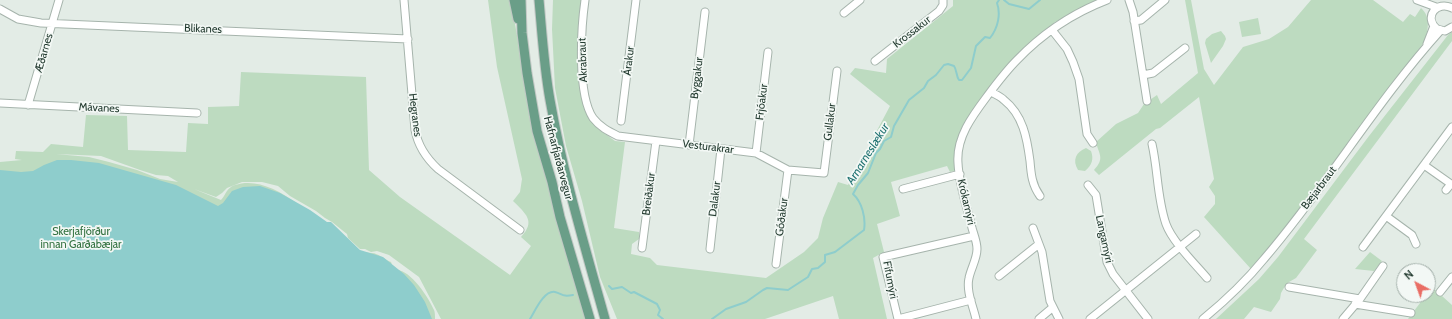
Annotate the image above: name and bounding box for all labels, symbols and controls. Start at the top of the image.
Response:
street label: Krossakur [891,13,933,51]
street label: Blikanes [184,22,222,36]
street label: Æðarnes [32,32,56,74]
street label: Akrabraut [576,37,590,83]
street label: Árakur [621,45,637,77]
street label: Byggakur [688,56,706,100]
street label: Frjóakur [753,83,771,121]
street label: Hegranes [406,92,424,138]
street label: Mávanes [78,100,120,116]
street label: Gullakur [821,102,839,142]
street label: Hafnarfjarðarvegur [541,115,575,201]
water label: Arnarneslækur [843,121,893,187]
street label: Vesturakrar [682,137,734,157]
street label: Bæjarbraut [1299,164,1339,212]
street label: Breiðakur [640,172,658,216]
street label: Krókamýri [954,178,978,226]
street label: Dalakur [706,181,724,217]
street label: Góðakur [773,197,791,237]
street label: Langamýri [1092,214,1116,264]
park label: Skerjafjörður innan Garðabæjar [40,225,122,251]
street label: Fífumýri [880,260,900,300]
north arrow [1396,263,1436,303]
text: N [1401,267,1416,283]

